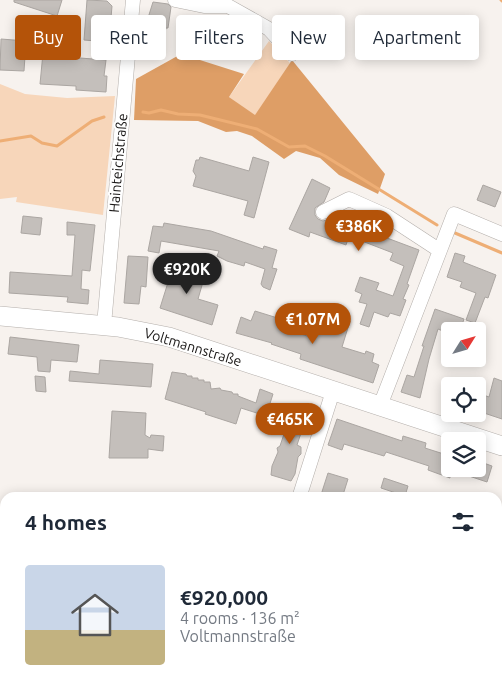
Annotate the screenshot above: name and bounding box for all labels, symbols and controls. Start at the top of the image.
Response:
chip: Buy [15,15,81,60]
chip: Rent [91,15,166,60]
chip: Filters [176,15,262,60]
chip: New [272,15,345,60]
chip: Apartment [355,15,479,60]
street label: Hainteichstraße [106,113,130,213]
pin: €386K [324,210,394,252]
text: €386K [336,217,382,235]
pin: €920K [152,252,222,295]
text: €920K [164,260,210,278]
pin: €1.07M [272,302,354,345]
text: €1.07M [286,310,340,328]
north arrow [441,322,486,368]
map controls [441,322,486,477]
street label: Voltmannstraße [142,325,244,369]
button: locate [441,377,486,422]
pin: €465K [255,402,325,445]
text: €465K [267,410,313,428]
button: layers [441,432,486,477]
icon: filters [449,508,477,536]
text: 4 homes [25,510,107,534]
icon: home [65,585,125,645]
text: €920,000 [180,585,268,609]
text: 4 rooms · 136 m² [180,609,300,627]
text: Voltmannstraße [180,627,296,645]

